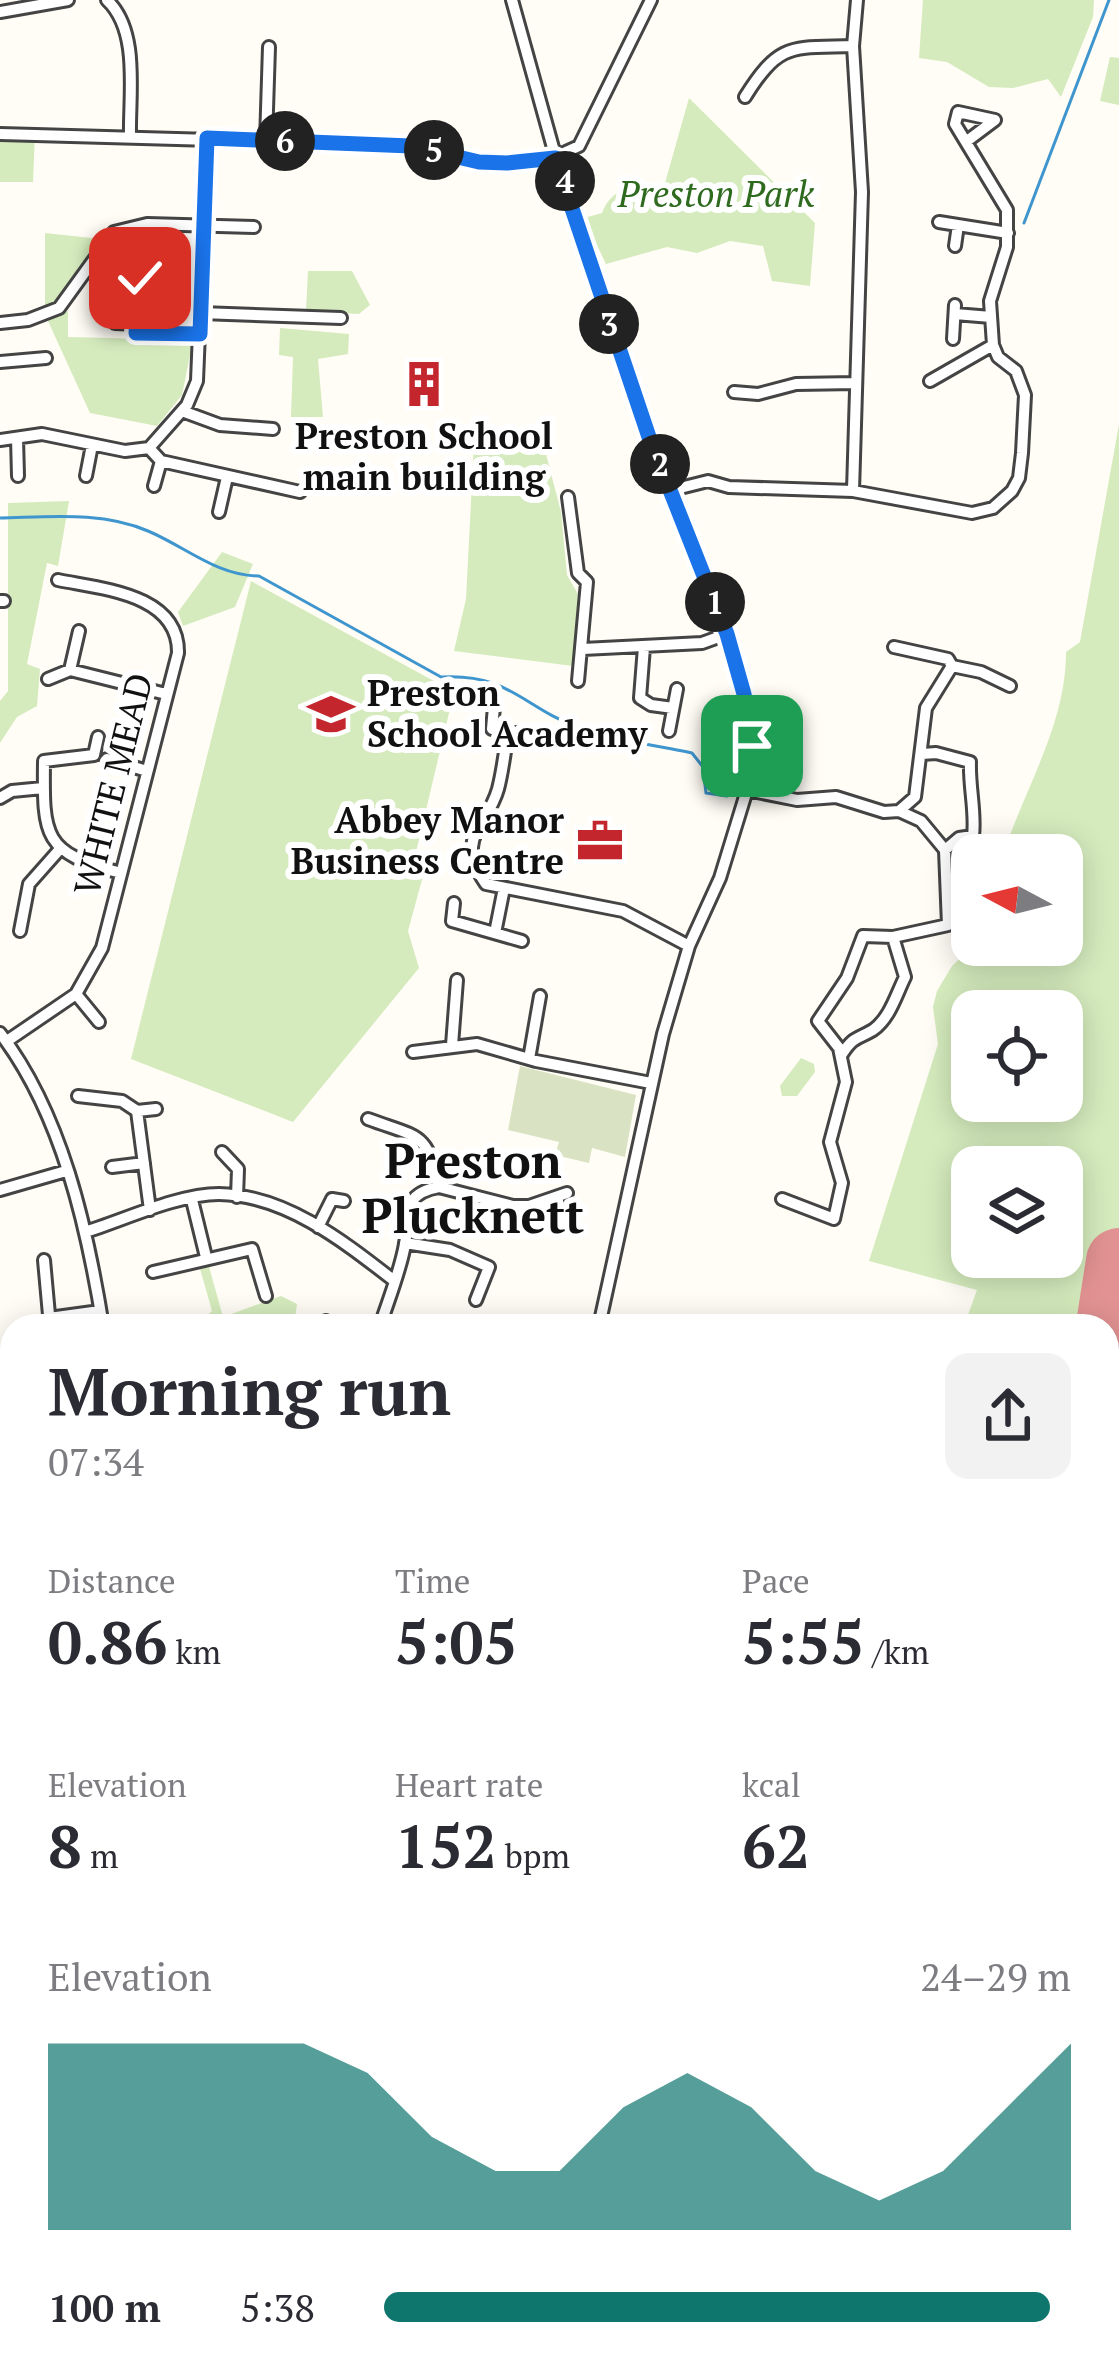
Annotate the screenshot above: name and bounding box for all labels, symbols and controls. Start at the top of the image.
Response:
pin: 6 [255,111,315,171]
text: 6 [276,119,294,162]
pin: 5 [404,120,464,180]
text: 5 [425,128,443,171]
pin: 4 [535,151,595,211]
text: 4 [556,159,574,202]
park label: Preston Park [617,170,815,217]
pin [89,227,191,329]
icon: check [107,245,173,311]
pin: 3 [579,294,639,354]
text: 3 [600,302,618,345]
building icon: Preston School main building [399,359,449,409]
place label: Preston School main building [295,412,553,500]
pin: 2 [630,434,690,494]
text: 2 [651,442,669,485]
pin: 1 [685,572,745,632]
text: 1 [706,580,724,623]
street label: WHITE MEAD [62,668,163,900]
place label: Preston School Academy [367,669,648,757]
school or university icon: Preston School Academy [306,689,356,739]
pin [701,695,803,797]
icon: arrive [719,713,785,779]
place label: Abbey Manor Business Centre [291,796,564,884]
office icon: Abbey Manor Business Centre [575,816,625,866]
north arrow [951,834,1083,966]
map controls [951,834,1083,1278]
button: locate [951,990,1083,1122]
district label: Preston Plucknett [362,1128,584,1247]
button: layers [951,1146,1083,1278]
text: Morning run [48,1346,451,1434]
button: share [945,1353,1071,1479]
text: 07:34 [48,1435,144,1487]
text: Distance [48,1559,175,1602]
text: Time [395,1559,470,1602]
text: Pace [742,1559,810,1602]
text: 0.86 [48,1602,167,1681]
text: 5:05 [395,1602,517,1681]
text: 5:55 [742,1602,864,1681]
text: km [167,1630,221,1673]
text: /km [864,1630,929,1673]
text: Elevation [48,1763,187,1806]
text: Heart rate [395,1763,543,1806]
text: kcal [742,1763,801,1806]
text: 8 [48,1806,82,1885]
text: 152 [395,1806,497,1885]
text: 62 [742,1806,810,1885]
text: m [82,1834,118,1877]
text: bpm [497,1834,570,1877]
text: Elevation [48,1950,212,2002]
text: 24–29 m [920,1950,1071,2002]
text: 100 m [48,2281,161,2333]
text: 5:38 [240,2281,315,2333]

